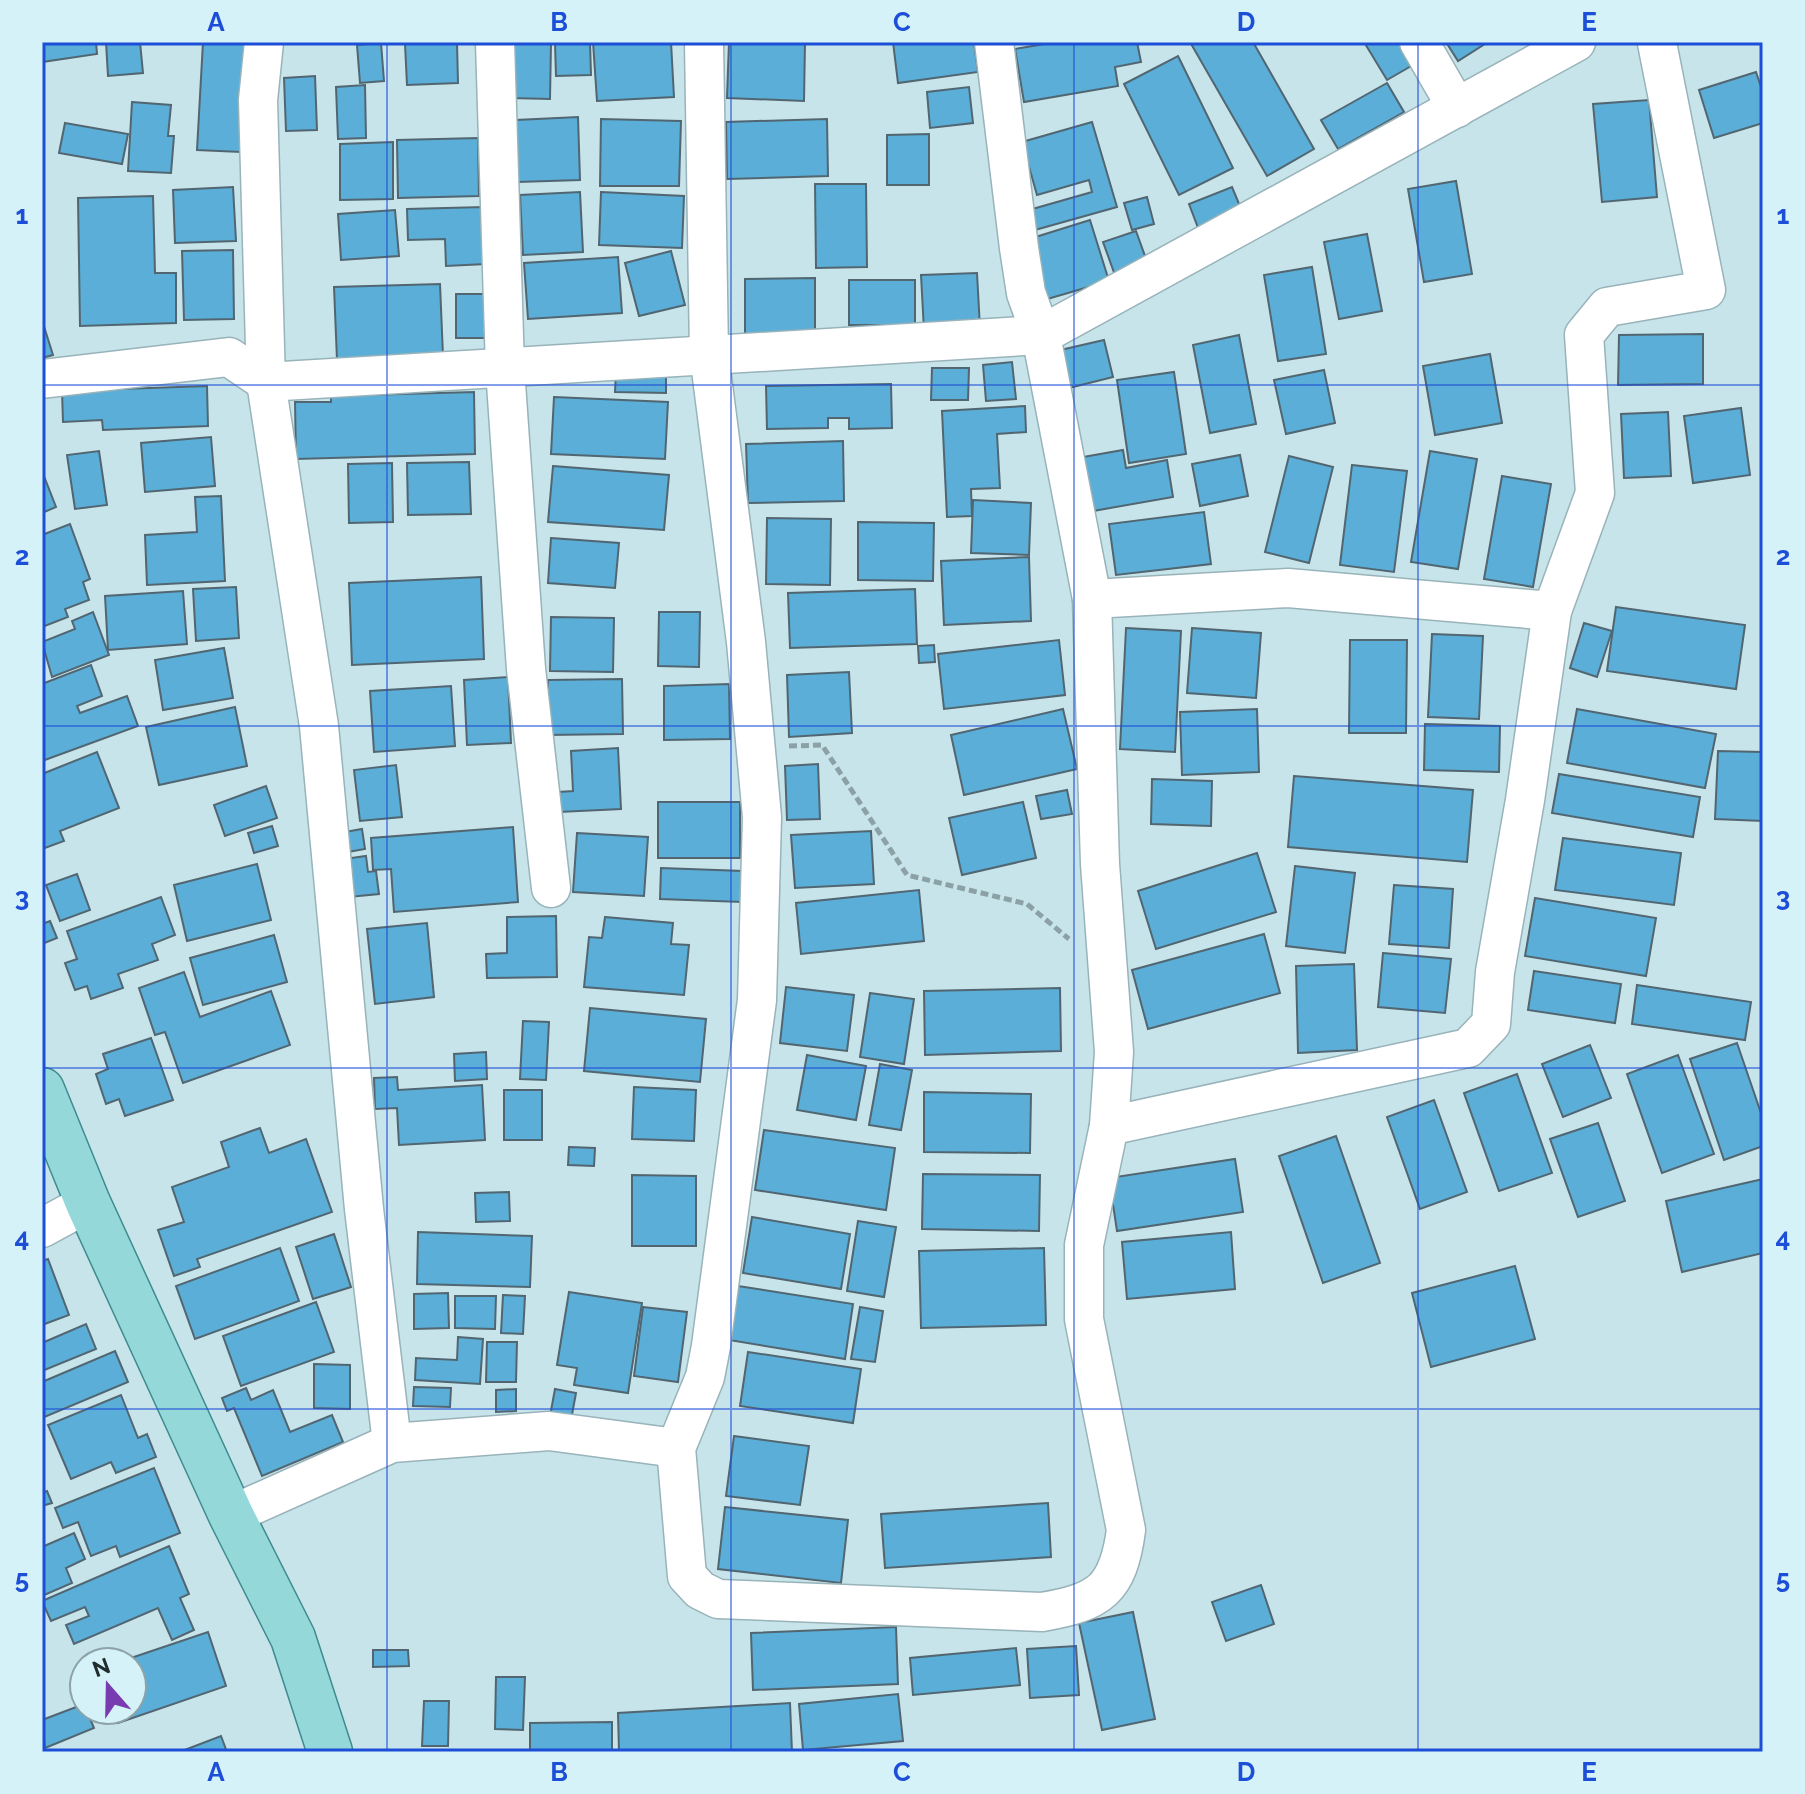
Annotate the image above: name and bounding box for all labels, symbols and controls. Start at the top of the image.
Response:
text: A [207,7,225,37]
text: B [550,7,568,37]
text: C [893,7,911,37]
text: D [1237,7,1255,37]
text: E [1581,7,1597,37]
text: 1 [16,200,29,230]
text: 1 [1777,200,1790,230]
text: 2 [15,541,29,571]
text: 2 [1776,541,1790,571]
text: 3 [15,882,29,912]
text: 3 [1776,882,1790,912]
text: 4 [15,1223,29,1253]
text: 4 [1776,1223,1790,1253]
text: 5 [15,1564,29,1594]
text: 5 [1776,1564,1790,1594]
north arrow [68,1646,148,1726]
text: N [89,1652,113,1682]
text: A [207,1757,225,1787]
text: B [550,1757,568,1787]
text: C [893,1757,911,1787]
text: D [1237,1757,1255,1787]
text: E [1581,1757,1597,1787]

